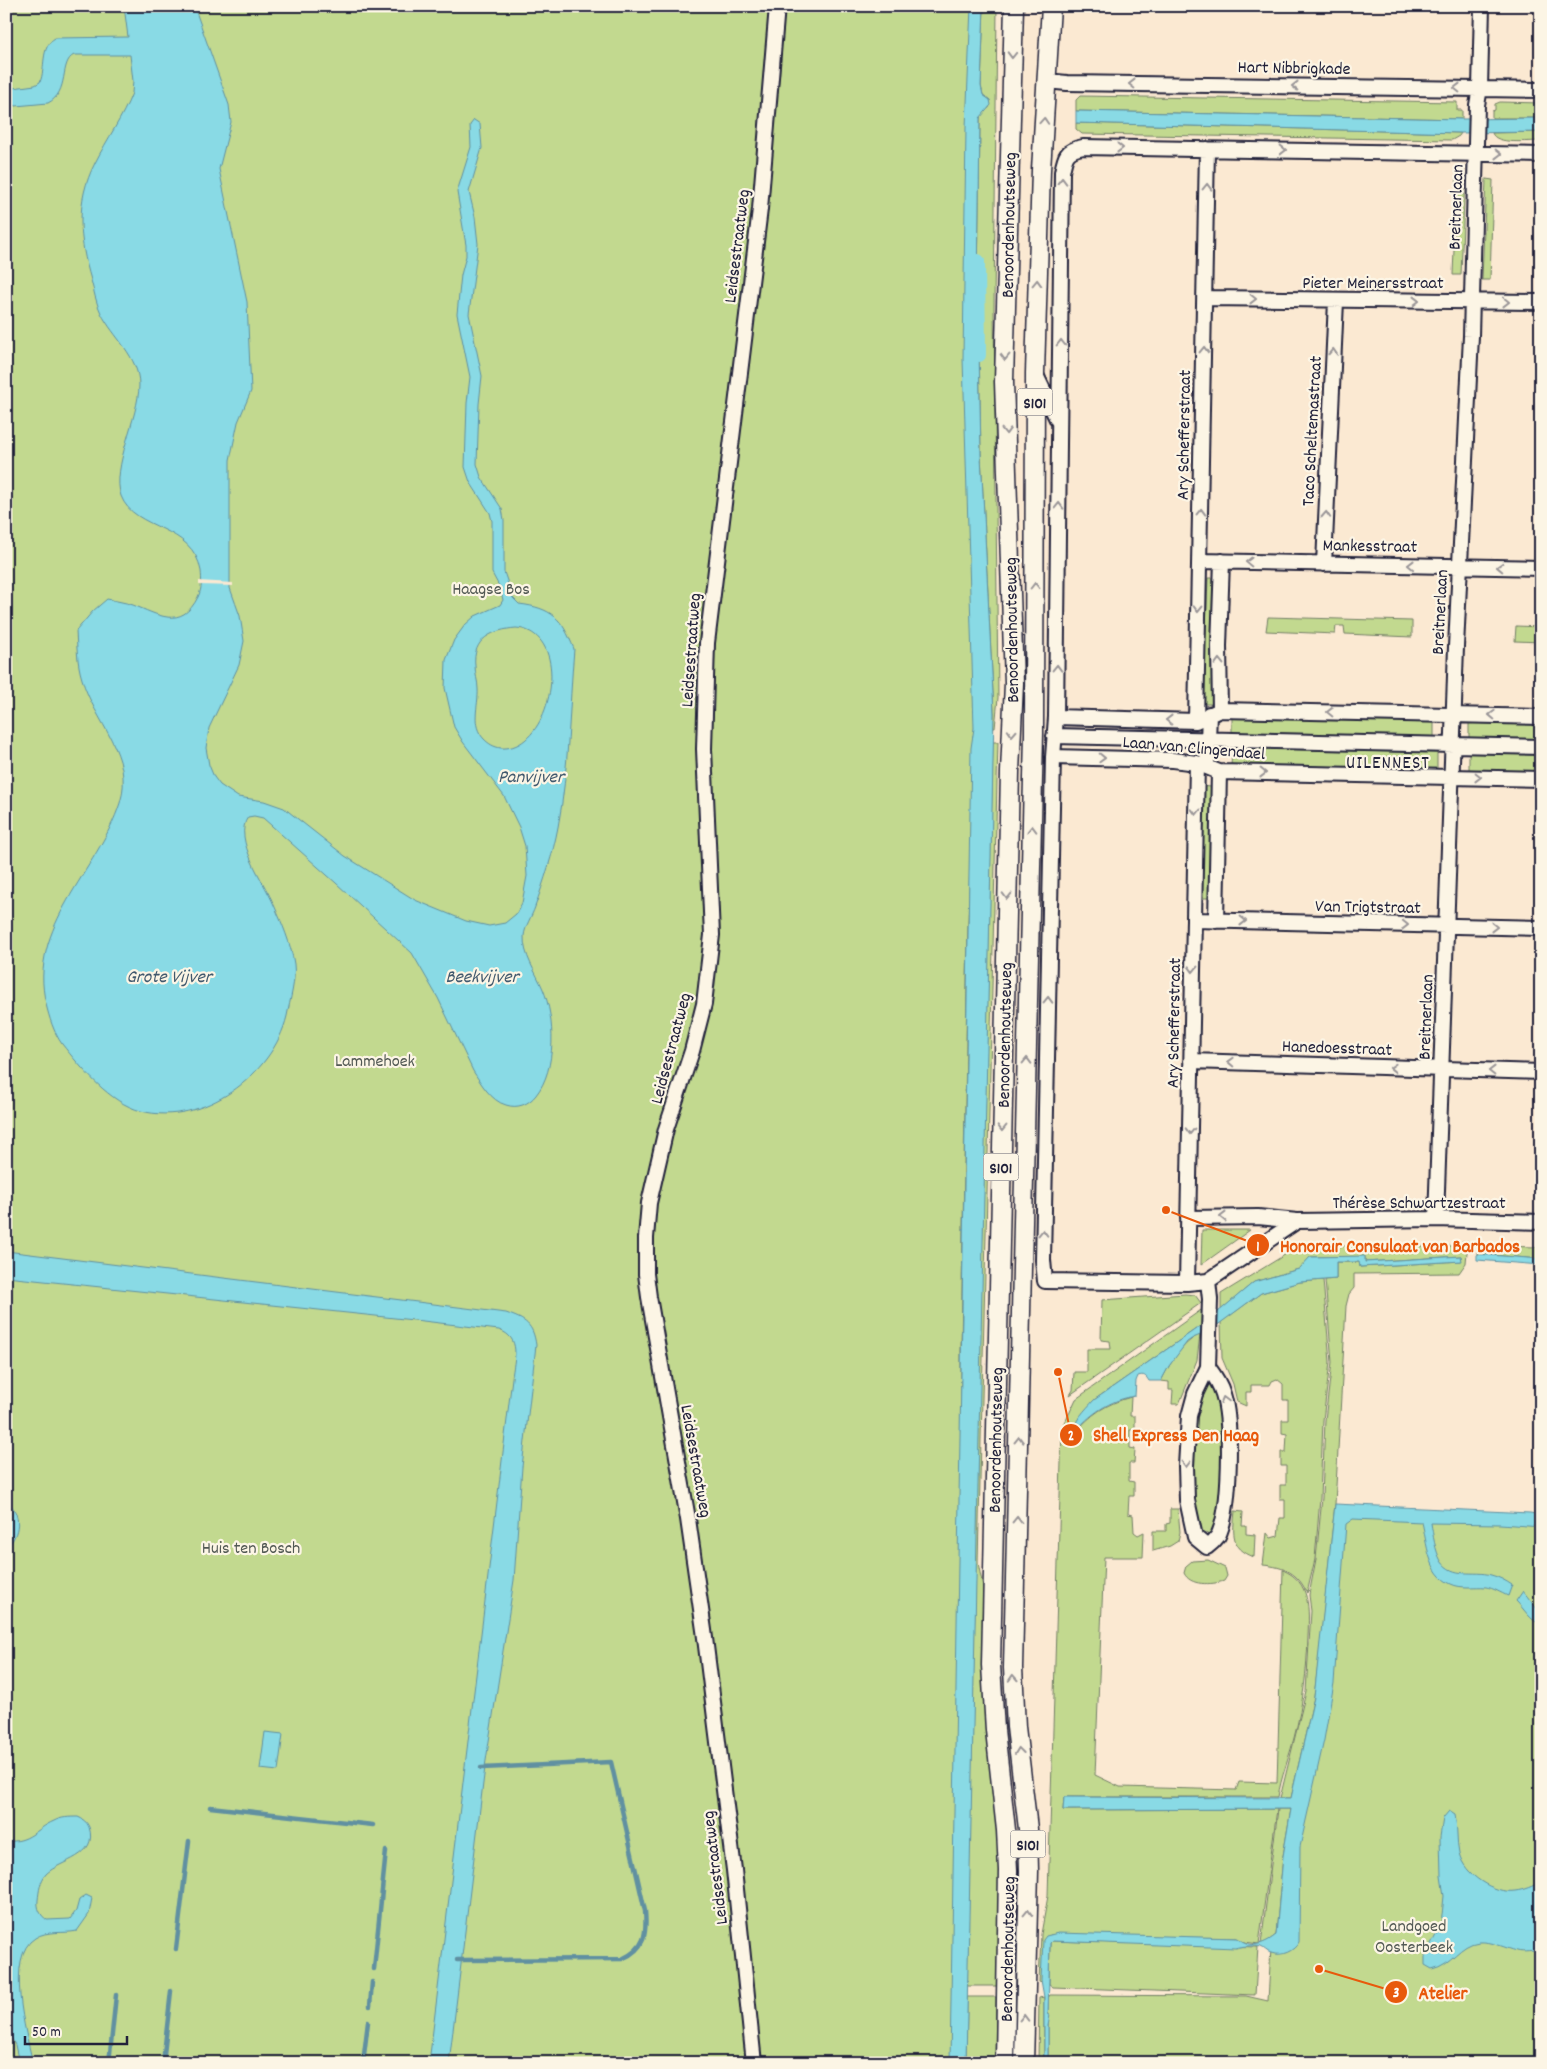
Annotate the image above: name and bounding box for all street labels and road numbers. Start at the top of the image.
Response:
street label: Hart Nibbrigkade [1237,56,1351,83]
street label: Benoordenhoutseweg [997,152,1024,298]
street label: Breitnerlaan [1444,164,1471,250]
street label: Leidsestraatweg [719,188,758,305]
street label: Pieter Meinersstraat [1302,272,1444,297]
street label: Taco Scheltemastraat [1297,355,1330,507]
street label: Ary Schefferstraat [1172,369,1199,500]
road number: S101 [1018,388,1052,416]
street label: Mankesstraat [1322,534,1418,561]
street label: Benoordenhoutseweg [1000,557,1027,703]
street label: Breitnerlaan [1427,569,1456,655]
street label: Leidsestraatweg [676,592,709,708]
street label: Laan van Clingendael [1121,731,1267,768]
street label: Van Trigtstraat [1315,895,1421,922]
street label: Ary Schefferstraat [1162,957,1189,1088]
street label: Benoordenhoutseweg [993,962,1020,1108]
street label: Breitnerlaan [1414,974,1441,1060]
street label: Leidsestraatweg [646,990,699,1107]
street label: Hanedoesstraat [1281,1035,1393,1064]
road number: S101 [984,1154,1018,1180]
street label: Thérèse Schwartzestraat [1332,1192,1506,1217]
street label: Benoordenhoutseweg [984,1367,1011,1513]
street label: Leidsestraatweg [672,1403,717,1520]
street label: Leidsestraatweg [697,1809,736,1926]
road number: S101 [1010,1830,1046,1858]
street label: Benoordenhoutseweg [996,1876,1023,2022]

